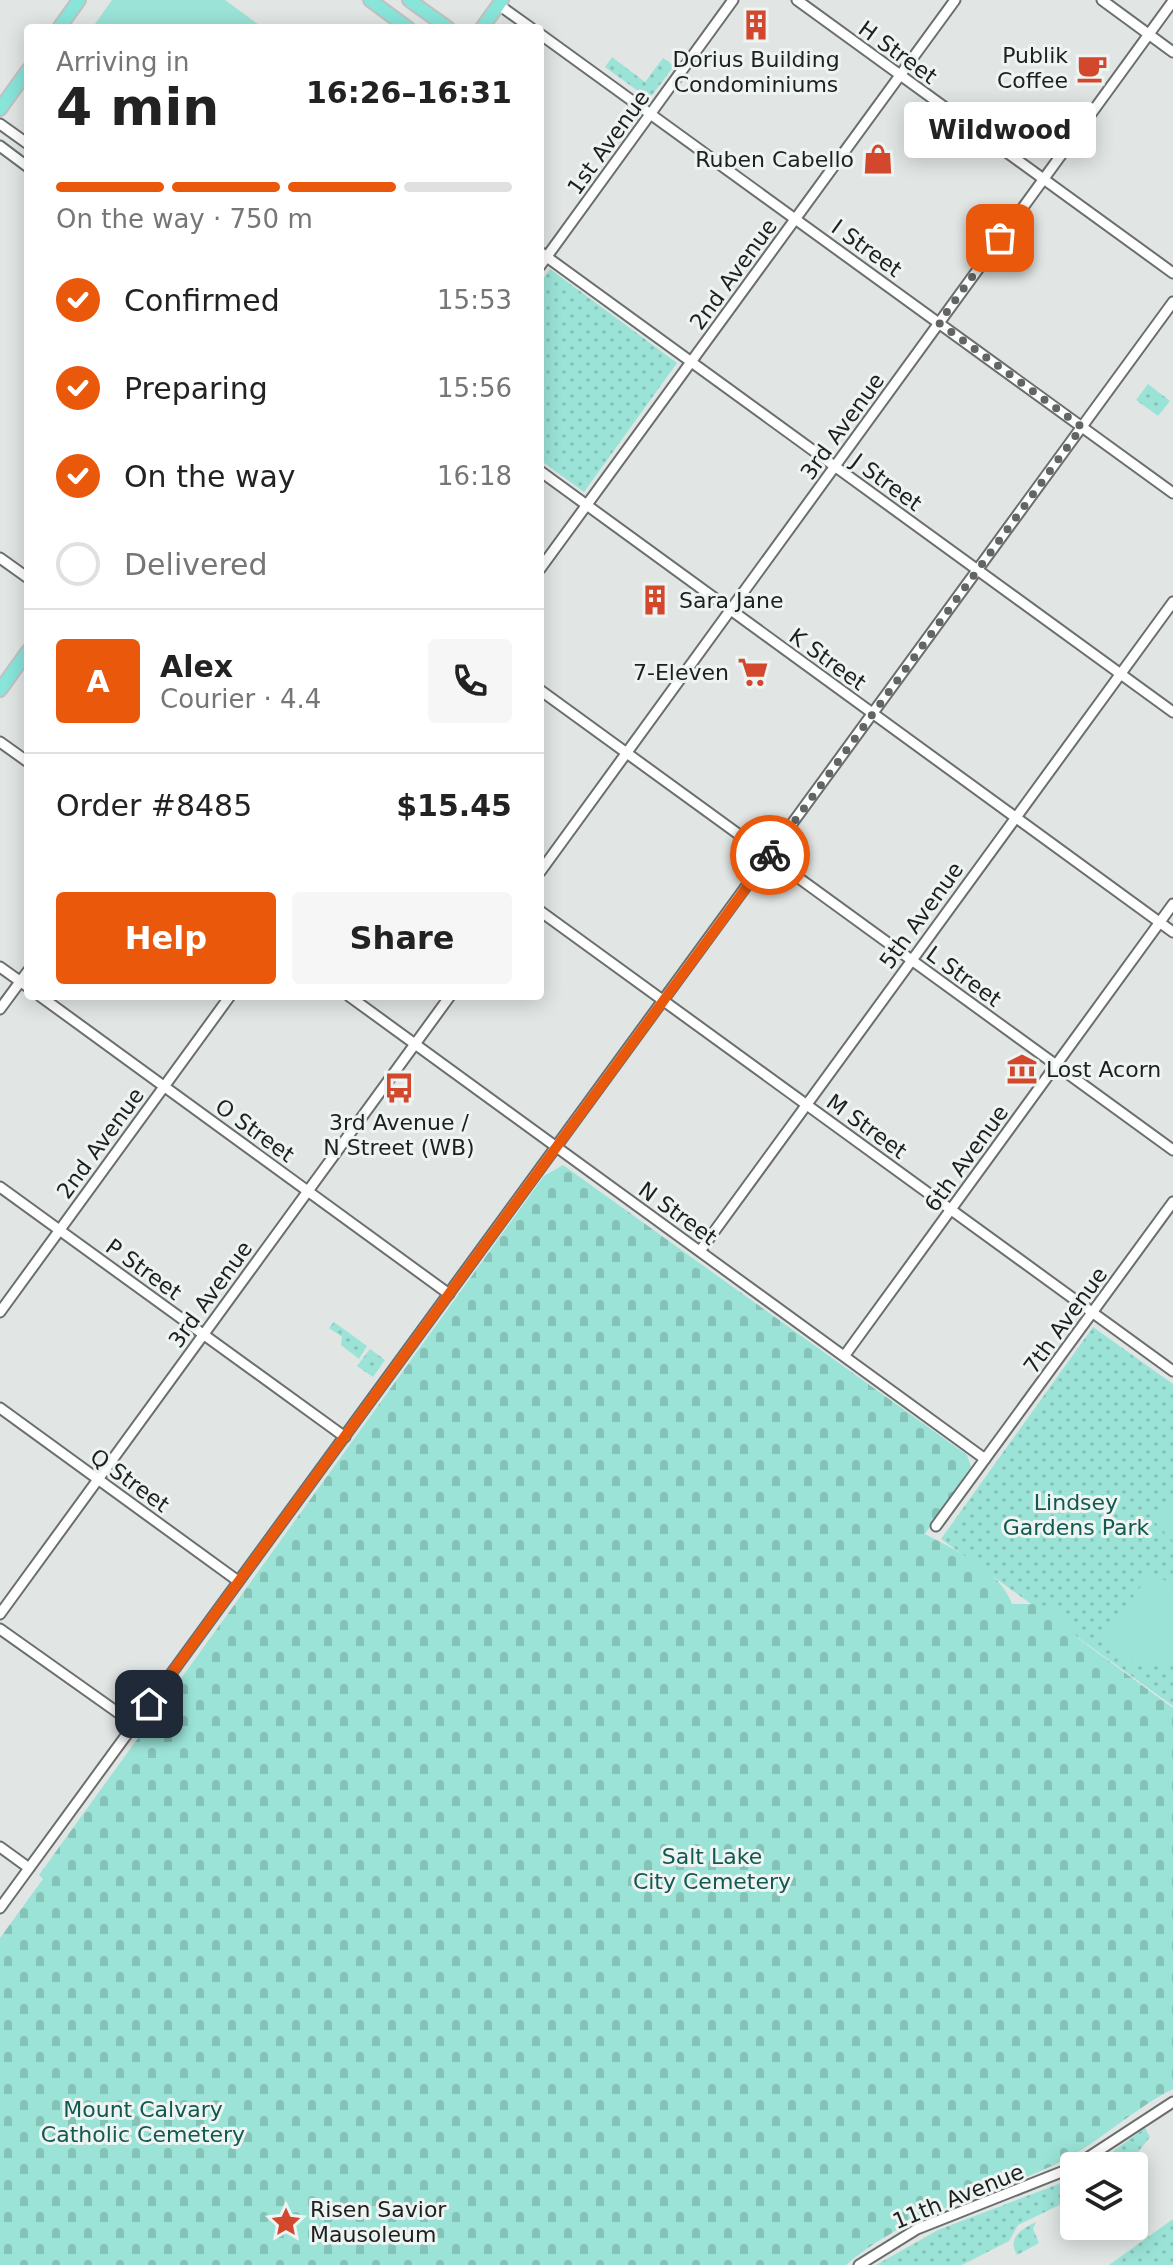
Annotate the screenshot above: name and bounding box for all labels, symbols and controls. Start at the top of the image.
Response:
building icon: Dorius Building Condominiums [739,8,773,42]
street label: H Street [854,16,942,89]
place label: Publik Coffee [997,43,1068,93]
text: Arriving in [56,47,190,77]
place label: Dorius Building Condominiums [672,47,840,97]
cafe icon: Publik Coffee [1075,51,1109,85]
text: 16:26–16:31 [306,75,512,110]
text: 4 min [56,77,219,137]
street label: 1st Avenue [562,85,655,199]
callout: Wildwood [904,102,1096,158]
text: Wildwood [928,115,1072,145]
shop icon: Ruben Cabello [861,142,895,176]
place label: Ruben Cabello [695,147,854,172]
text: On the way · 750 m [56,204,313,234]
pin [966,204,1034,272]
street label: 2nd Avenue [685,214,782,334]
street label: I Street [827,215,907,282]
icon: bag [978,216,1022,260]
icon: check [56,278,100,322]
text: Confirmed [124,283,280,318]
text: 15:53 [437,285,512,315]
icon: check [56,366,100,410]
street label: 3rd Avenue [795,368,889,484]
text: Preparing [124,371,268,406]
text: 15:56 [437,373,512,403]
street label: J Street [845,448,927,516]
icon: check [56,454,100,498]
text: On the way [124,459,296,494]
text: 16:18 [437,461,512,491]
text: Delivered [124,547,268,582]
building icon: Sara Jane [638,583,672,617]
place label: Sara Jane [679,588,783,613]
street label: K Street [785,623,871,696]
button: phone [428,639,512,723]
text: Alex [160,649,233,684]
supermarket icon: 7-Eleven [736,655,770,689]
place label: 7-Eleven [633,660,729,685]
text: A [86,664,110,699]
text: Courier · 4.4 [160,684,321,714]
text: Order #8485 [56,788,252,823]
text: $15.45 [396,788,512,823]
courier [730,815,810,895]
icon: bike [748,833,792,877]
street label: 5th Avenue [874,857,968,973]
button: Help [56,892,276,984]
button: Share [292,892,512,984]
street label: L Street [922,941,1006,1012]
museum icon: Lost Acorn [1005,1052,1039,1086]
place label: Lost Acorn [1046,1057,1161,1082]
bus stop icon: 3rd Avenue / N Street (WB) [382,1071,416,1105]
street label: 2nd Avenue [52,1083,149,1203]
street label: M Street [822,1089,912,1164]
street label: O Street [210,1093,299,1168]
street label: 6th Avenue [919,1100,1013,1216]
place label: 3rd Avenue / N Street (WB) [323,1110,475,1160]
street label: N Street [634,1177,722,1250]
street label: P Street [101,1234,187,1305]
street label: 3rd Avenue [163,1236,257,1352]
street label: 7th Avenue [1018,1262,1112,1378]
street label: Q Street [85,1443,174,1518]
park label: Lindsey Gardens Park [1003,1490,1150,1540]
pin [115,1670,183,1738]
icon: home [127,1682,171,1726]
park label: Salt Lake City Cemetery [633,1844,791,1894]
park label: Mount Calvary Catholic Cemetery [41,2097,245,2147]
map controls [1060,2152,1148,2240]
button: layers [1060,2152,1148,2240]
street label: 11th Avenue [889,2159,1027,2234]
place label: Risen Savior Mausoleum [310,2197,447,2247]
place icon: Risen Savior Mausoleum [269,2205,303,2239]

